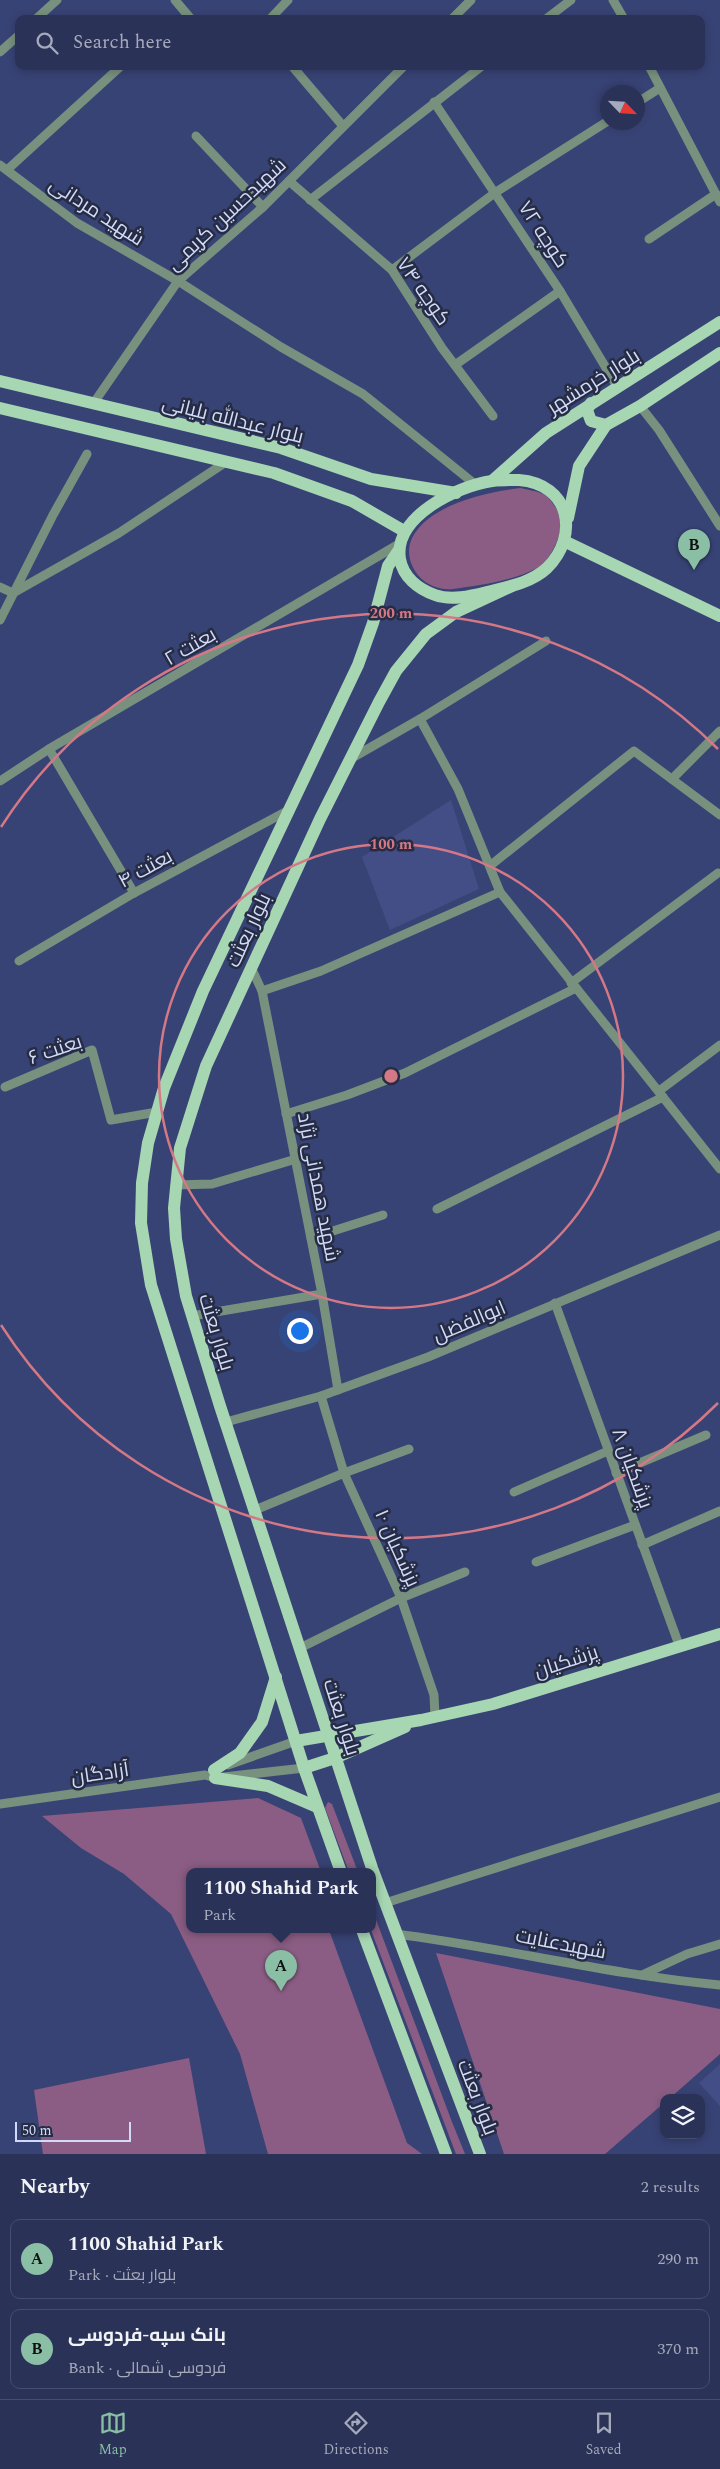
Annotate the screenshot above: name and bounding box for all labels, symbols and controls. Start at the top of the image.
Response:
search box [15,15,705,70]
text: Search here [73,28,172,57]
icon: search [33,29,61,57]
north arrow [600,85,645,130]
street label: شهیدحسین کریمی [160,151,293,278]
street label: شهید مردانی [43,170,150,254]
street label: کوچه ۷۲ [510,195,576,274]
street label: کوچه ۷۴ [389,251,458,332]
street label: بلوار خرمشهر [540,341,646,423]
street label: بلوار عبدالله بلیانی [159,388,307,452]
pin: B [678,529,710,570]
text: 200 m [370,602,413,625]
street label: بعثت ۲ [159,620,222,674]
text: 100 m [370,833,413,856]
street label: بعثت ۴ [113,842,178,896]
street label: بلوار بعثت [219,888,279,973]
street label: بعثت ۶ [25,1027,86,1073]
centre of rings [382,1067,400,1085]
street label: شهید همدانی نژاد [289,1110,347,1264]
street label: بلوار بعثت [190,1290,242,1374]
street label: ابوالفضل [428,1293,511,1351]
your location [287,1318,313,1344]
street label: پزشکیان ۸ [604,1424,661,1513]
street label: پزشکیان ۱۰ [367,1505,428,1593]
street label: پزشکیان [530,1637,603,1686]
street label: بلوار بعثت [315,1675,368,1759]
street label: آزادگان [69,1755,132,1793]
popup [186,1868,376,1933]
text: 1100 Shahid Park [203,1874,359,1903]
text: Park [203,1903,236,1927]
street label: شهیدعنایت [513,1921,609,1967]
pin: A [265,1950,297,1991]
street label: بلوار بعثت [449,2055,505,2140]
map controls [660,2094,705,2139]
button: layers [660,2094,705,2139]
scale bar [15,2119,131,2142]
text: 50 m [22,2120,52,2141]
text: Nearby [20,2171,90,2203]
text: 2 results [641,2175,700,2199]
text: 1100 Shahid Park [68,2230,224,2259]
text: A [31,2247,43,2271]
text: 290 m [657,2247,699,2271]
text: Park · بلوار بعثت [68,2263,176,2287]
text: بانک سپه-فردوسی [68,2321,226,2350]
text: B [31,2337,43,2361]
text: 370 m [657,2337,699,2361]
text: Bank · فردوسی شمالی [68,2356,226,2380]
tab: Map [98,2409,127,2460]
tab: Directions [323,2409,389,2460]
tab: Saved [586,2409,622,2460]

